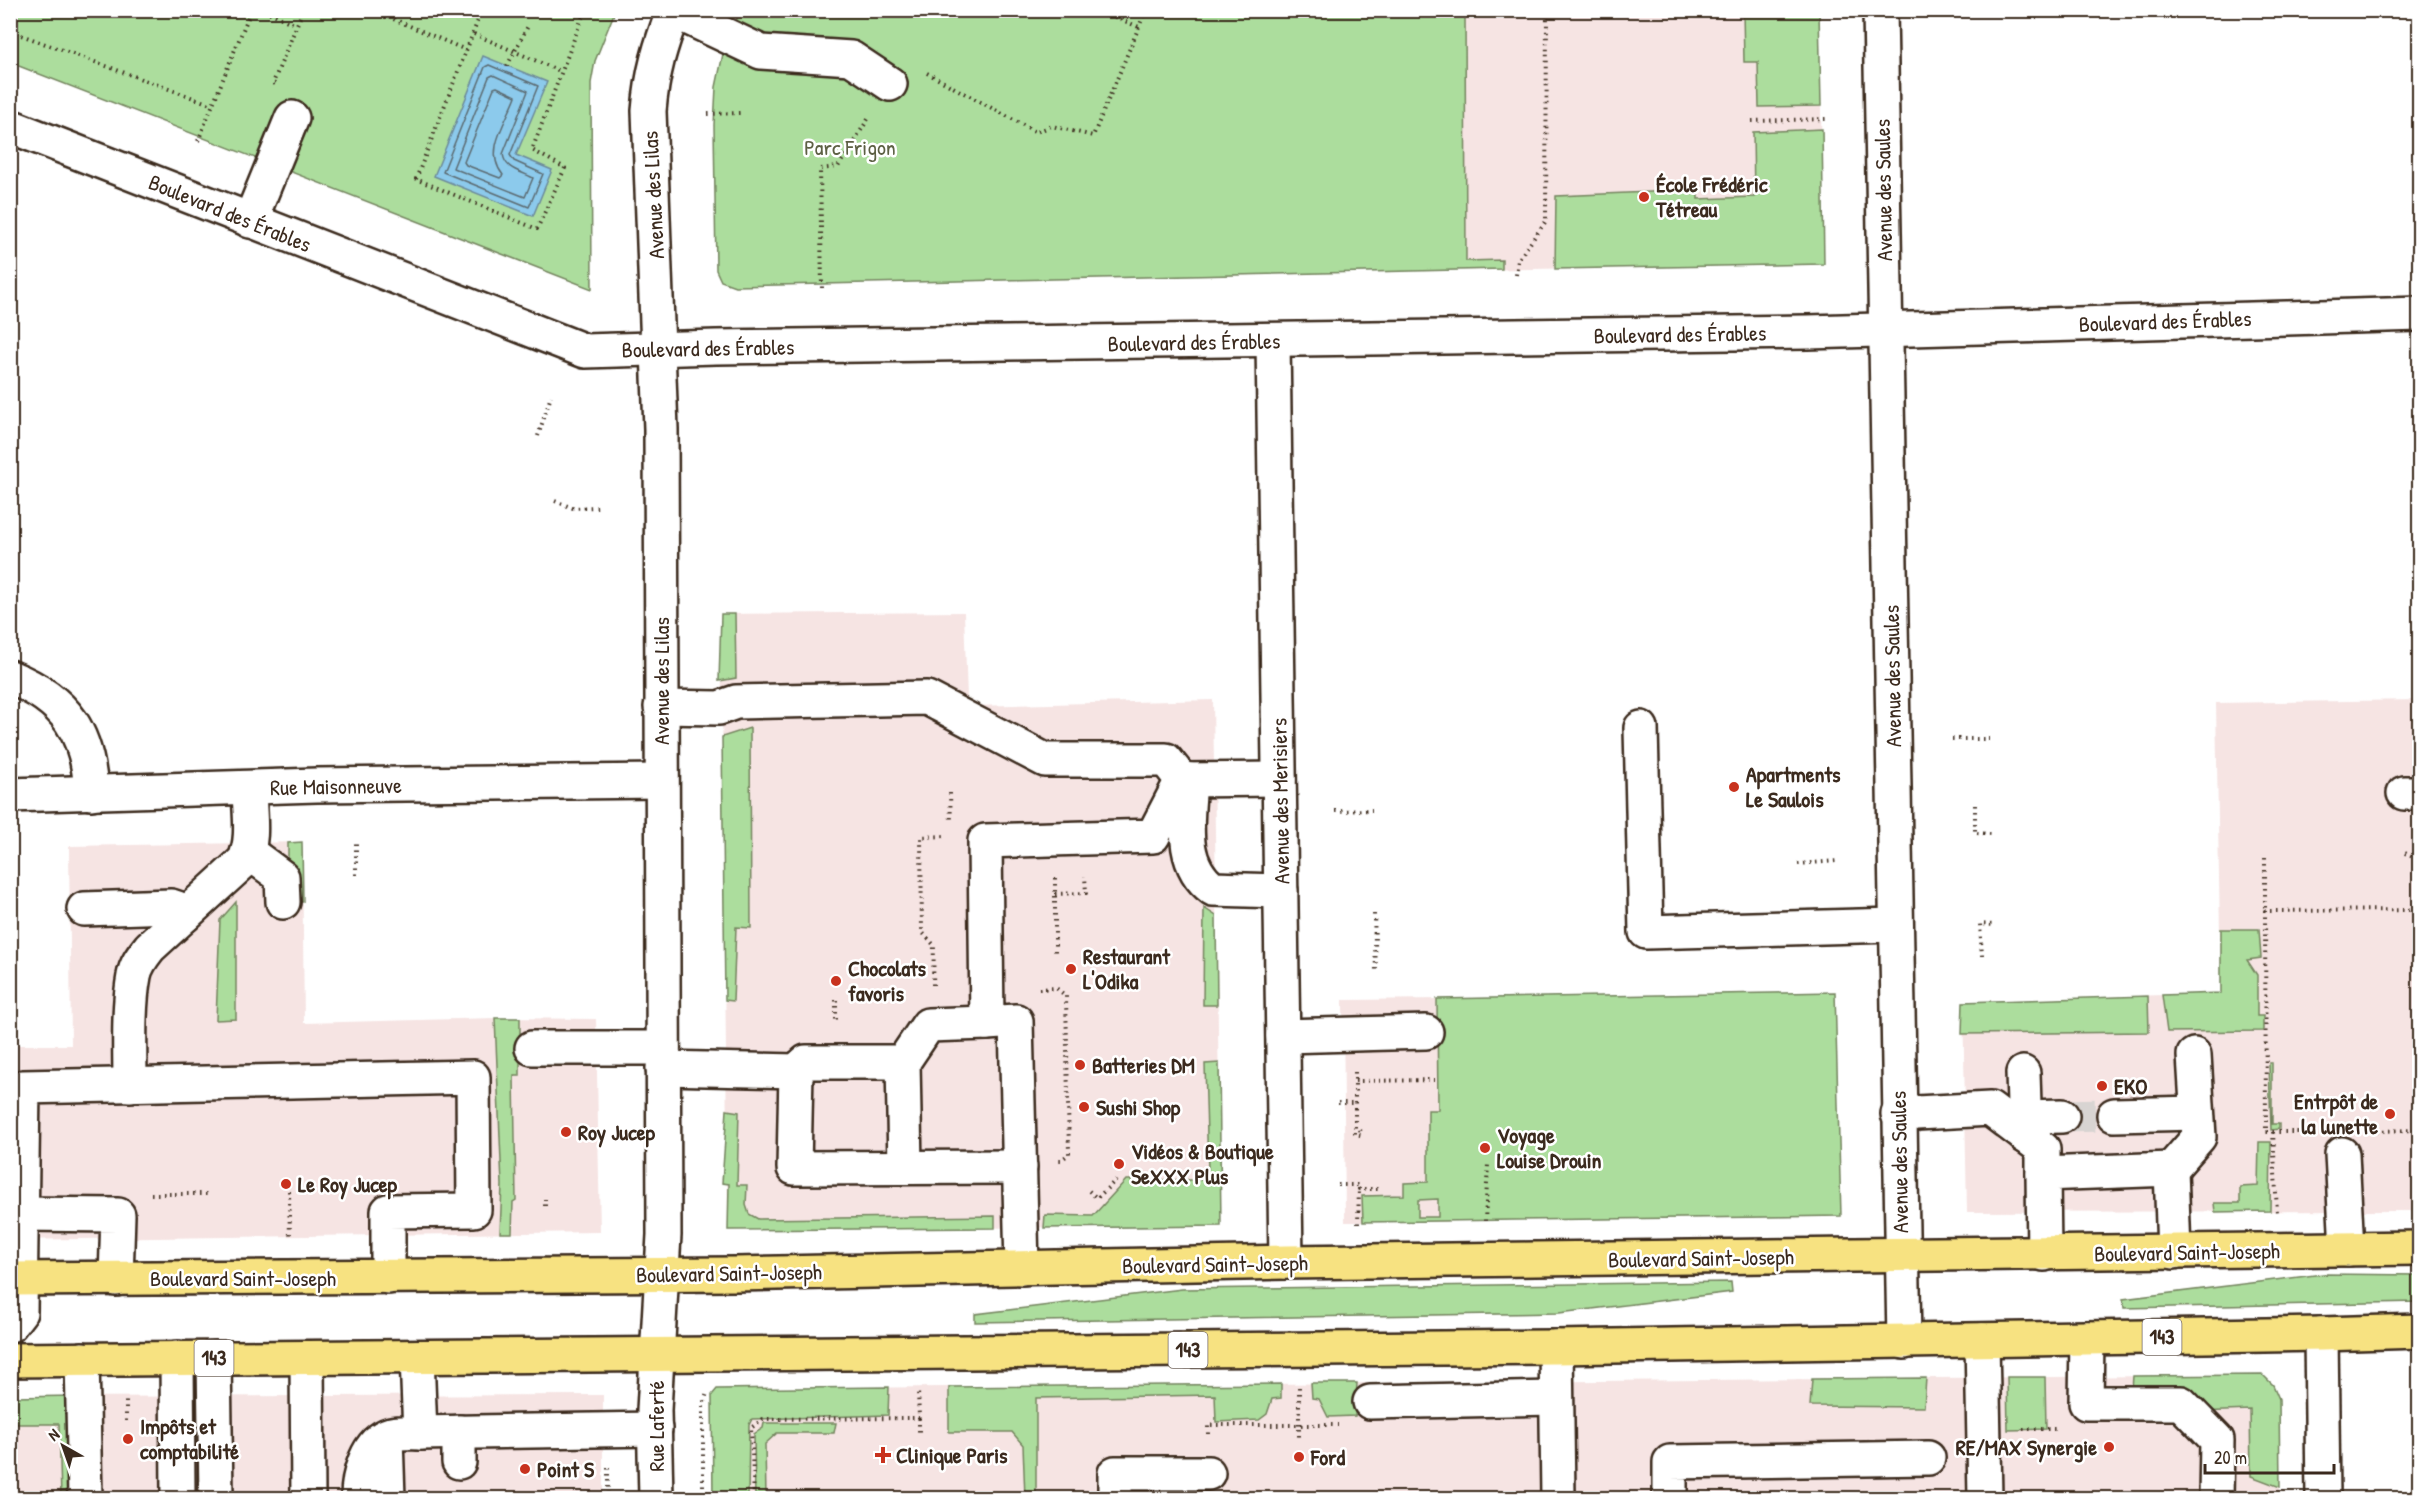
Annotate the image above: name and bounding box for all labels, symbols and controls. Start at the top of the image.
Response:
street label: Avenue des Saules [1867,119,1899,261]
street label: Avenue des Lilas [635,130,671,260]
park label: Parc Frigon [804,132,896,162]
street label: Boulevard des Érables [144,167,316,259]
place label: École Frédéric Tétreau [1655,169,1768,224]
marker: École Frédéric Tétreau [1637,190,1651,204]
street label: Boulevard des Érables [2078,303,2252,339]
street label: Boulevard des Érables [1593,317,1767,351]
street label: Boulevard des Érables [1107,325,1281,359]
street label: Boulevard des Érables [621,331,795,365]
street label: Avenue des Saules [1876,605,1908,747]
street label: Avenue des Lilas [646,617,676,745]
street label: Avenue des Merisiers [1264,718,1296,884]
place label: Apartments Le Saulois [1746,759,1841,814]
street label: Rue Maisonneuve [270,770,402,802]
marker: Apartments Le Saulois [1727,780,1741,794]
place label: Restaurant L'Odika [1083,941,1171,996]
place label: Chocolats favoris [848,953,927,1008]
marker: Restaurant L'Odika [1064,962,1078,976]
marker: Chocolats favoris [829,974,843,988]
place label: Batteries DM [1092,1050,1195,1080]
marker: Batteries DM [1073,1058,1087,1072]
place label: EKO [2114,1071,2147,1101]
marker: EKO [2095,1079,2109,1093]
place label: Entrpôt de la lunette [2294,1086,2378,1141]
street label: Avenue des Saules [1883,1091,1915,1233]
place label: Sushi Shop [1096,1092,1181,1123]
marker: Sushi Shop [1077,1100,1091,1114]
marker: Entrpôt de la lunette [2383,1107,2397,1121]
place label: Roy Jucep [578,1117,655,1148]
place label: Voyage Louise Drouin [1497,1120,1602,1175]
marker: Roy Jucep [559,1125,573,1139]
place label: Vidéos & Boutique SeXXX Plus [1131,1136,1274,1191]
marker: Voyage Louise Drouin [1478,1141,1492,1155]
marker: Vidéos & Boutique SeXXX Plus [1112,1157,1126,1171]
place label: Le Roy Jucep [298,1169,397,1200]
marker: Le Roy Jucep [279,1177,293,1191]
street label: Boulevard Saint-Joseph [2094,1235,2280,1269]
street label: Boulevard Saint-Joseph [1608,1241,1794,1275]
street label: Boulevard Saint-Joseph [1122,1247,1308,1281]
street label: Boulevard Saint-Joseph [636,1256,822,1290]
street label: Boulevard Saint-Joseph [150,1263,336,1293]
road number: 143 [2142,1319,2182,1355]
road number: 143 [1168,1332,1208,1368]
road number: 143 [194,1340,234,1376]
street label: Rue Laferté [641,1380,671,1471]
place label: Impôts et comptabilité [140,1411,239,1467]
north arrow [33,1416,93,1476]
text: N [43,1423,64,1446]
marker: Impôts et comptabilité [121,1432,135,1446]
place label: RE/MAX Synergie [1956,1432,2097,1463]
scale bar [2205,1437,2334,1475]
place label: Clinique Paris [896,1440,1008,1471]
marker: RE/MAX Synergie [2102,1440,2116,1454]
place label: Ford [1310,1442,1346,1472]
text: 20 m [2214,1445,2247,1470]
marker: Clinique Paris [874,1446,892,1464]
marker: Ford [1292,1450,1306,1464]
place label: Point S [537,1454,595,1484]
marker: Point S [518,1462,532,1476]

